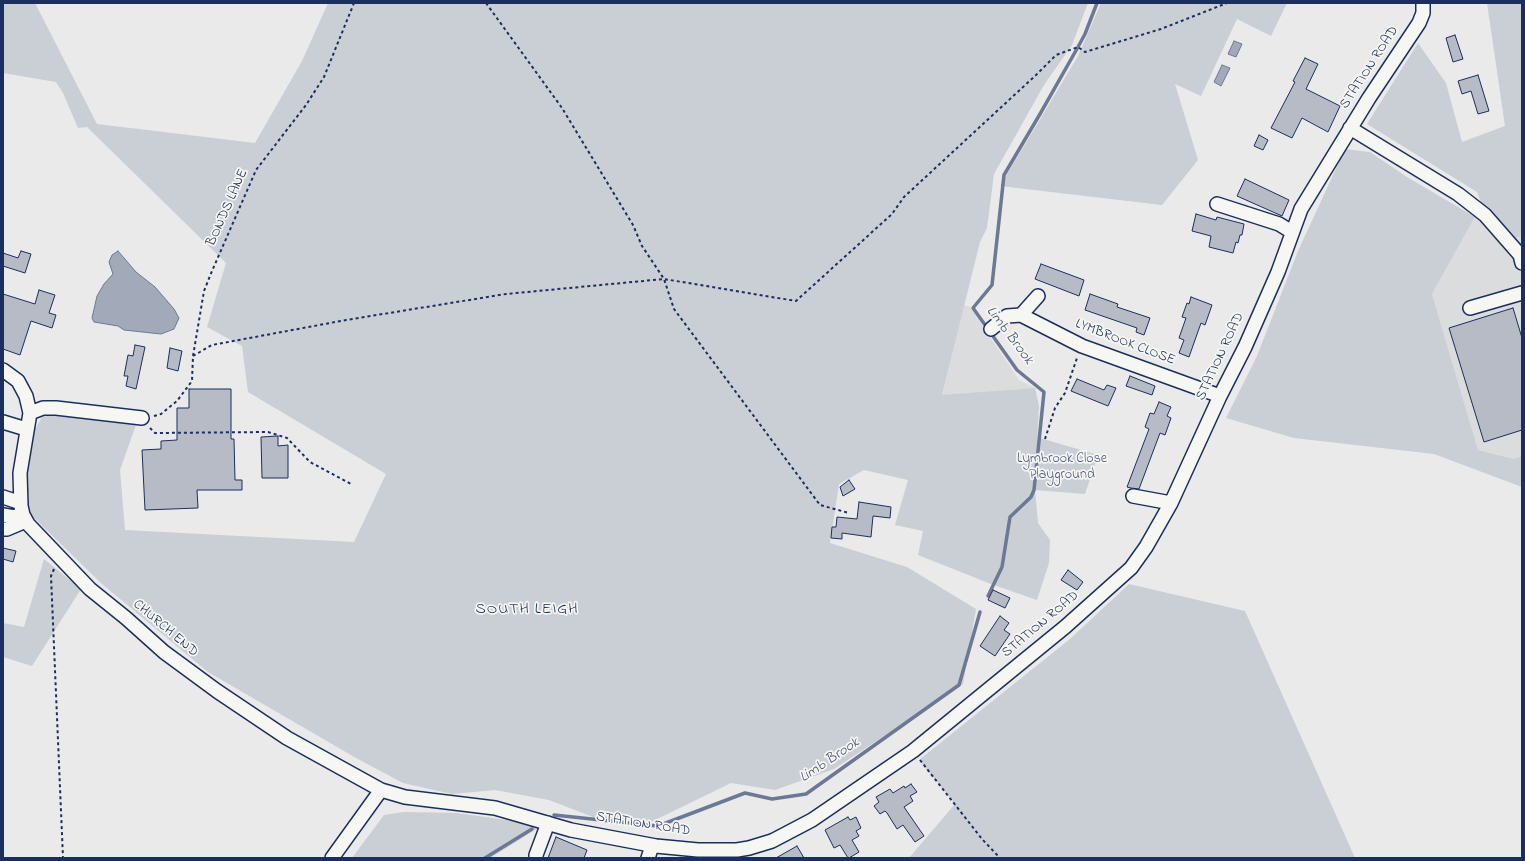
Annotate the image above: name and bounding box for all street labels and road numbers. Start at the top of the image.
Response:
street label: STATION ROAD [1337,24,1403,112]
street label: BONDS LANE [204,167,252,249]
street label: STATION ROAD [1193,310,1249,404]
street label: LYMBROOK CLOSE [1073,316,1177,370]
street label: STATION ROAD [999,588,1083,662]
street label: CHURCH END [129,597,201,661]
street label: STATION ROAD [595,809,691,841]

